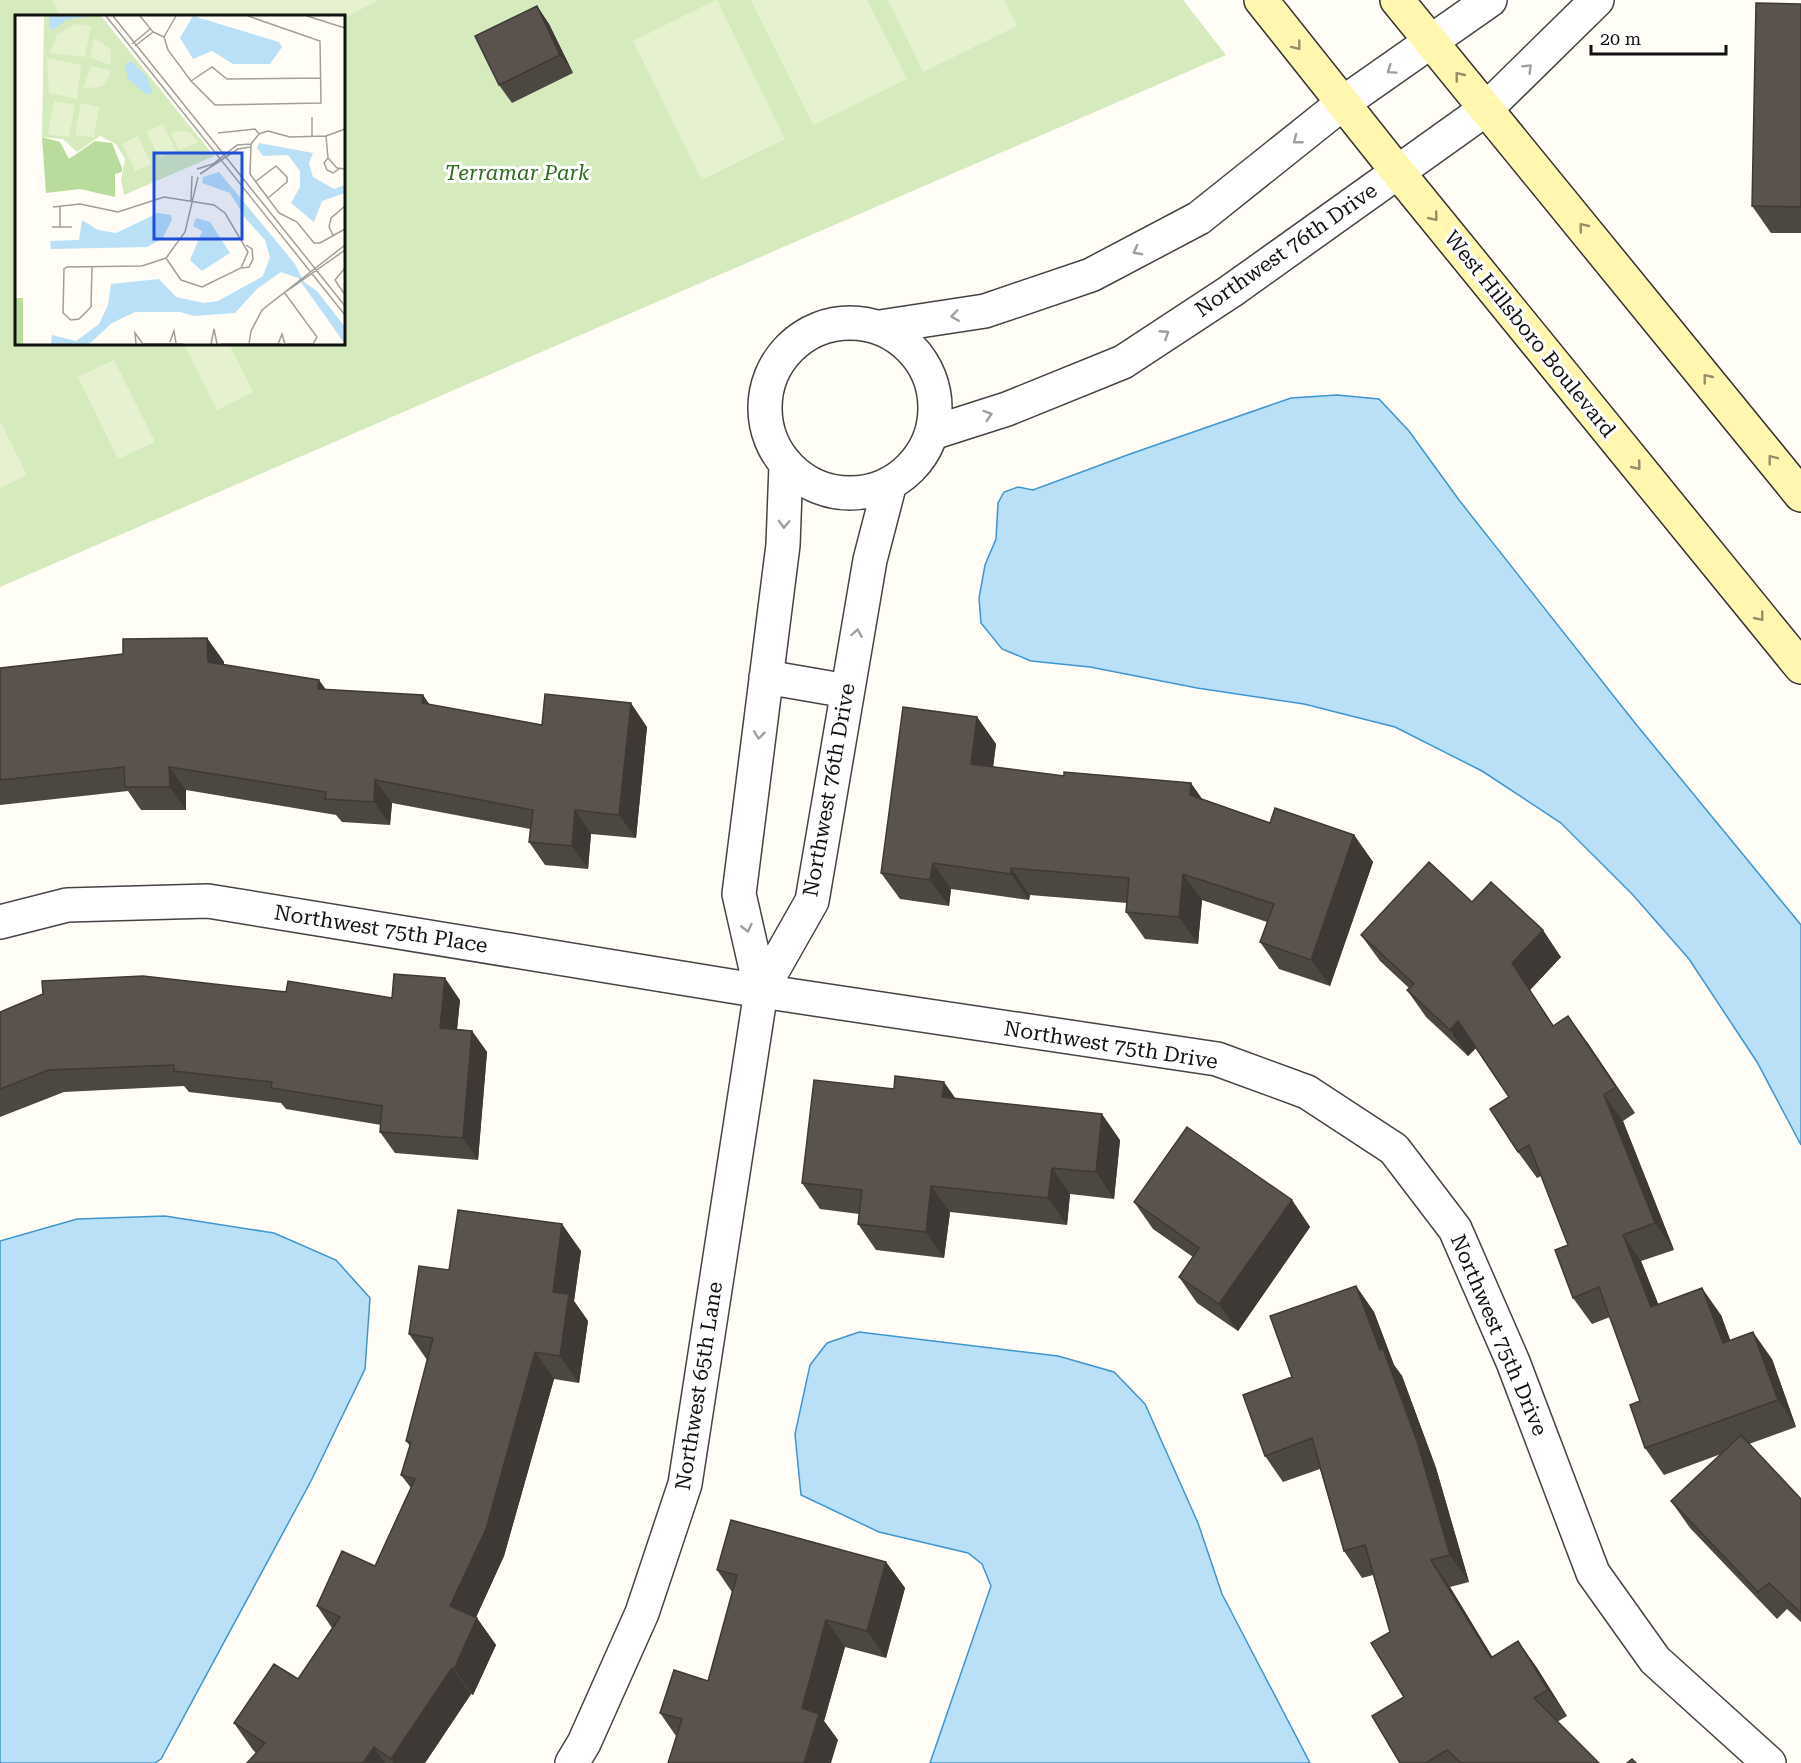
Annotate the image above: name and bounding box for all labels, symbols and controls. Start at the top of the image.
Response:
inset map [15,15,345,345]
scale bar [1591,18,1726,56]
text: 20 m [1600,28,1641,49]
one-way arrow [1290,39,1301,50]
one-way arrow [1386,62,1397,73]
one-way arrow [1520,64,1531,75]
one-way arrow [1456,72,1467,83]
one-way arrow [1293,132,1304,143]
park label: Terramar Park [445,161,590,185]
street label: Northwest 76th Drive [1191,178,1381,322]
one-way arrow [1427,210,1438,221]
one-way arrow [1579,223,1590,234]
street label: West Hillsboro Boulevard [1439,226,1621,442]
one-way arrow [1133,244,1144,255]
one-way arrow [950,309,960,321]
one-way arrow [1158,331,1169,342]
one-way arrow [1703,374,1714,385]
one-way arrow [982,410,993,422]
one-way arrow [1769,455,1780,466]
one-way arrow [1630,459,1641,470]
one-way arrow [778,519,790,528]
one-way arrow [1753,610,1764,621]
one-way arrow [850,628,863,638]
street label: Northwest 76th Drive [798,681,860,899]
one-way arrow [753,731,766,740]
street label: Northwest 75th Place [273,900,489,958]
one-way arrow [740,923,753,933]
street label: Northwest 75th Drive [1002,1016,1220,1074]
street label: Northwest 75th Drive [1446,1231,1552,1439]
street label: Northwest 65th Lane [671,1280,727,1492]

